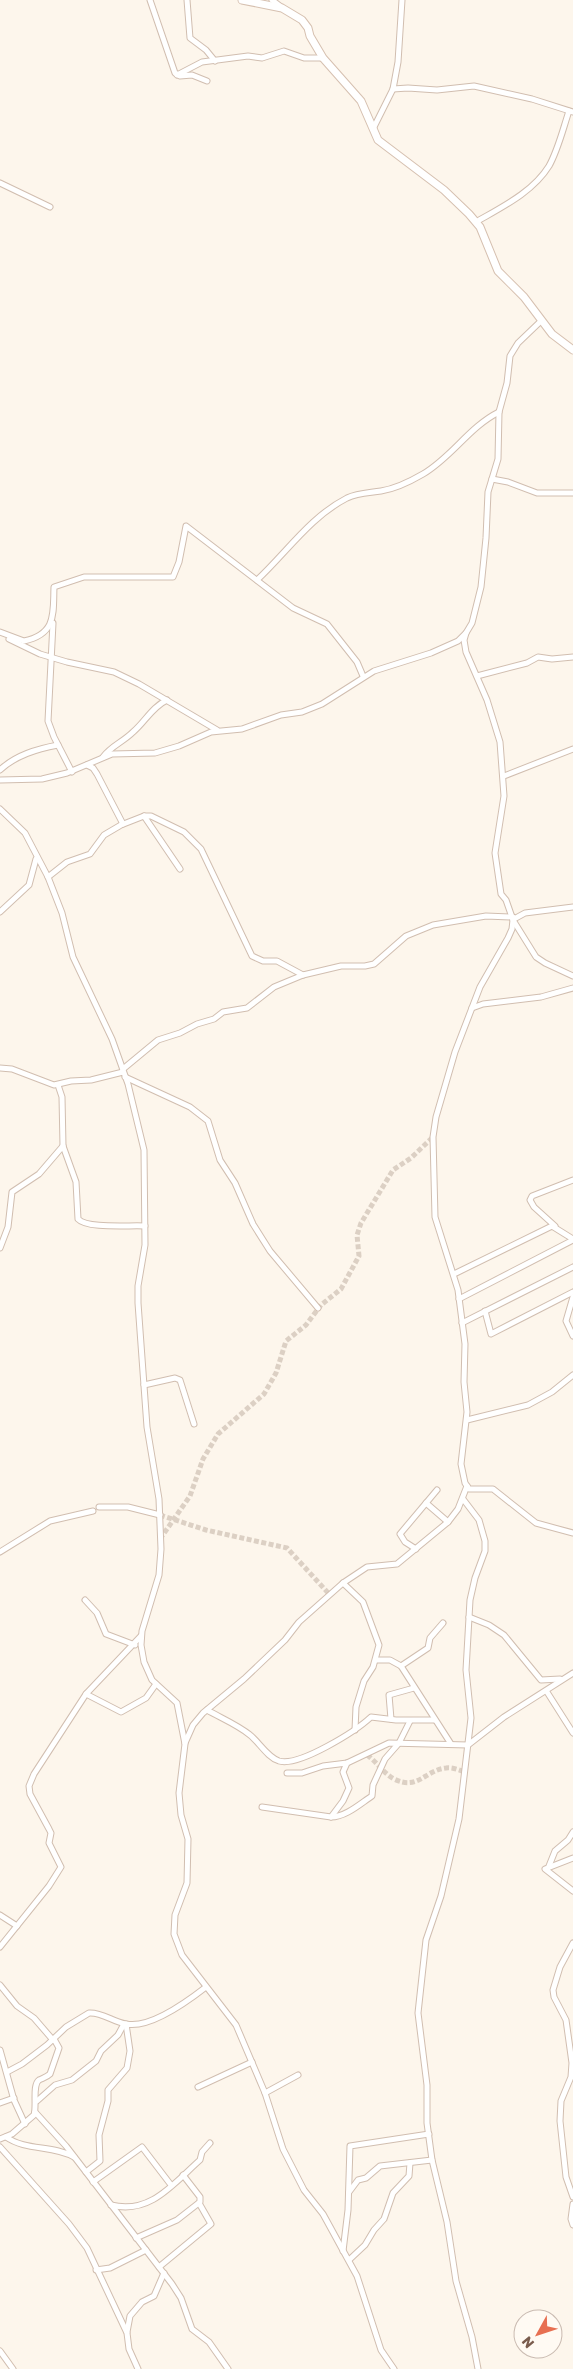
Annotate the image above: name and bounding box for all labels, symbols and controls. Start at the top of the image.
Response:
north arrow [513,2309,563,2359]
text: N [519,2333,538,2351]

